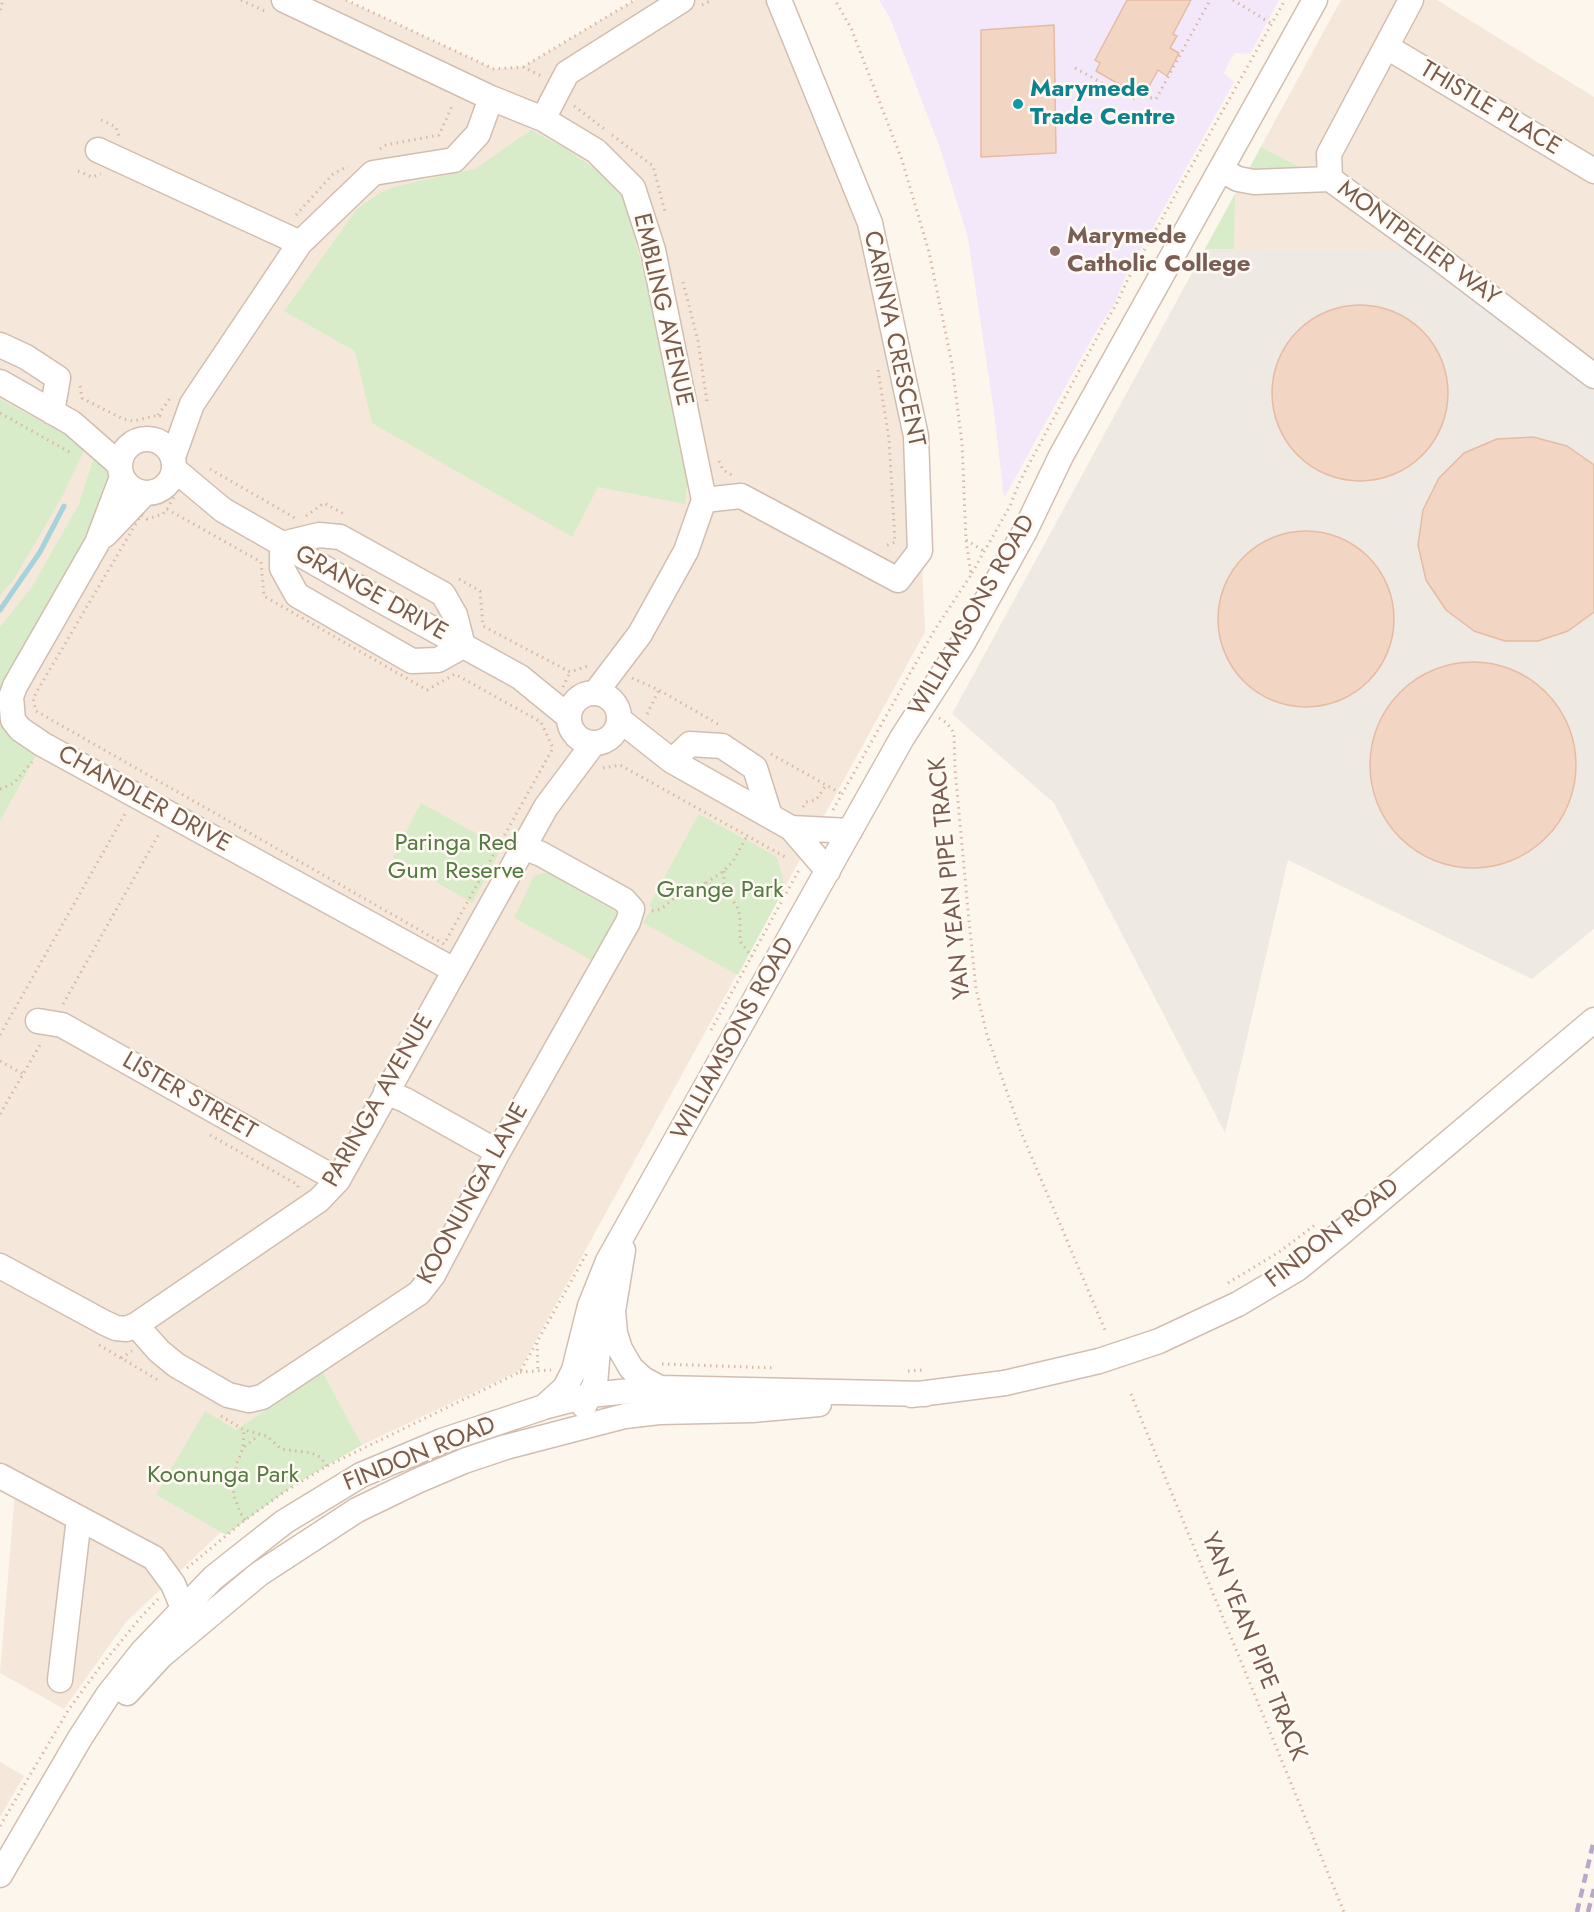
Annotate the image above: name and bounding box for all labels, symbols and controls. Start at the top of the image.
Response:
street label: THISTLE PLACE [1414,56,1566,162]
place label: Marymede Trade Centre [1030,76,1175,132]
marker: Marymede Trade Centre [1011,97,1025,111]
street label: MONTPELIER WAY [1331,175,1505,313]
street label: EMBLING AVENUE [626,211,698,409]
place label: Marymede Catholic College [1067,223,1250,279]
street label: CARINYA CRESCENT [856,229,930,449]
marker: Marymede Catholic College [1048,244,1062,258]
street label: WILLIAMSONS ROAD [904,510,1042,722]
street label: GRANGE DRIVE [290,540,452,648]
street label: CHANDLER DRIVE [52,740,236,860]
street label: YAN YEAN PIPE TRACK [924,756,978,1000]
park label: Paringa Red Gum Reserve [388,830,524,886]
park label: Grange Park [657,877,783,905]
street label: WILLIAMSONS ROAD [666,933,802,1145]
street label: PARINGA AVENUE [318,1009,440,1193]
street label: LISTER STREET [117,1047,261,1147]
street label: KOONUNGA LANE [412,1098,536,1290]
street label: FINDON ROAD [1261,1173,1405,1295]
street label: FINDON ROAD [340,1411,500,1499]
park label: Koonunga Park [147,1462,299,1490]
street label: YAN YEAN PIPE TRACK [1194,1529,1312,1765]

